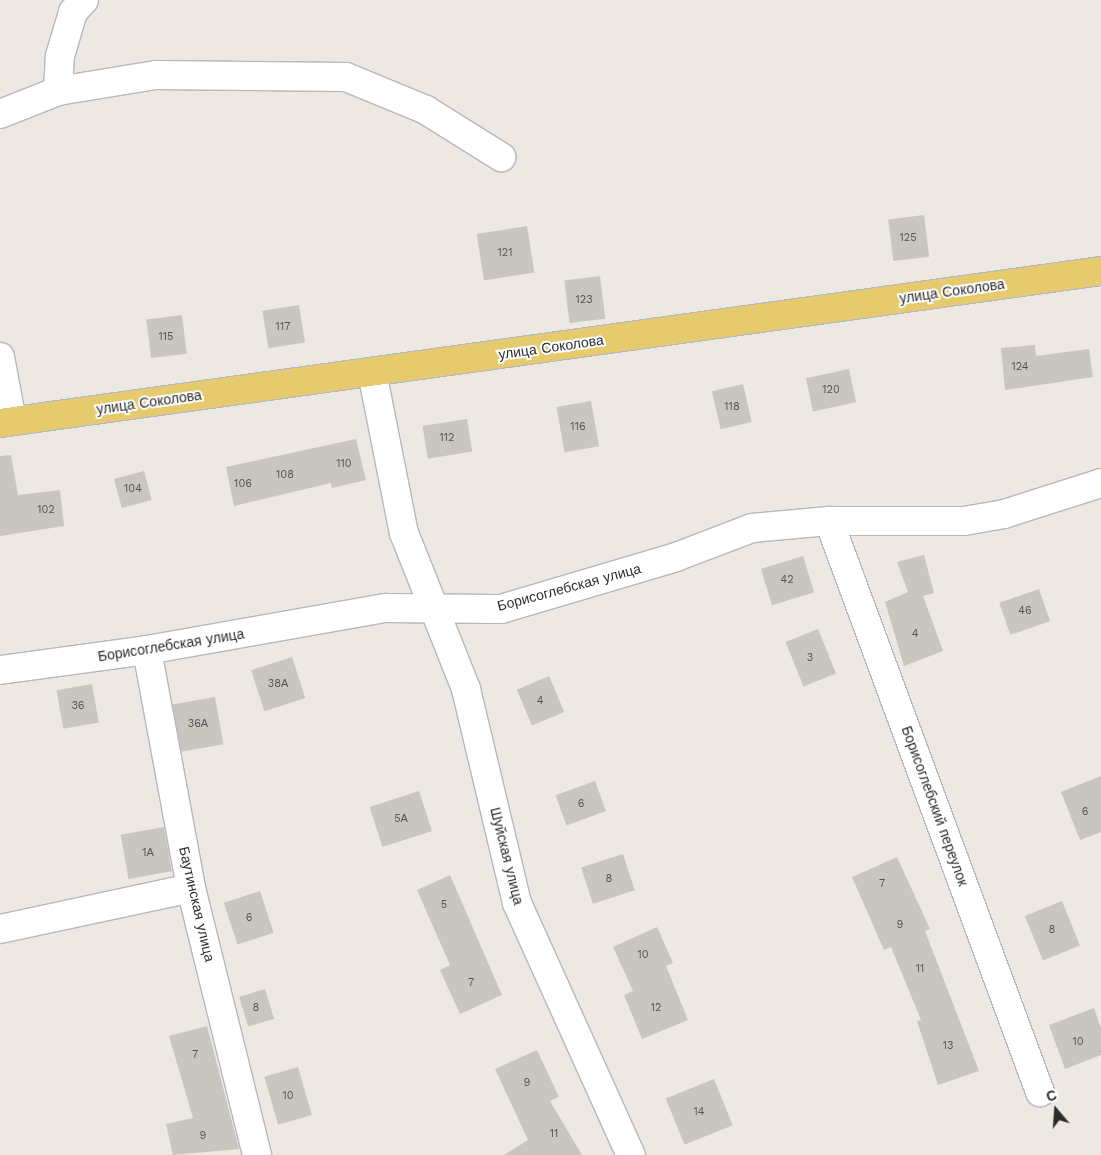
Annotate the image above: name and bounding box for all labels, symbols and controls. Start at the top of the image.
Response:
house number: 125 [899,231,917,245]
house number: 121 [498,246,512,260]
street label: улица Соколова [898,275,1006,307]
house number: 123 [575,293,593,307]
house number: 117 [276,320,290,334]
house number: 115 [159,330,173,344]
street label: улица Соколова [497,331,605,363]
house number: 124 [1011,360,1029,374]
house number: 120 [822,383,840,397]
street label: улица Соколова [95,386,203,418]
house number: 118 [724,400,740,414]
house number: 116 [570,420,586,434]
house number: 112 [440,431,454,445]
house number: 110 [336,457,352,471]
house number: 108 [276,468,294,482]
house number: 106 [234,477,252,491]
house number: 104 [124,482,142,496]
house number: 102 [37,503,55,517]
street label: Борисоглебская улица [495,560,643,614]
house number: 42 [780,573,794,587]
house number: 46 [1018,604,1032,618]
street label: Борисоглебская улица [97,625,245,665]
house number: 4 [912,627,918,641]
house number: 3 [807,651,813,665]
house number: 38А [268,677,288,691]
house number: 4 [537,694,543,708]
house number: 36 [71,699,85,713]
house number: 36А [188,717,208,731]
street label: Борисоглебский переулок [898,724,972,888]
house number: 6 [578,797,584,811]
house number: 6 [1082,805,1088,819]
street label: Шуйская улица [487,806,527,906]
house number: 5А [394,812,408,826]
street label: Баутинская улица [176,845,218,963]
house number: 1А [142,846,154,860]
house number: 8 [606,872,612,886]
house number: 7 [879,877,885,891]
house number: 5 [441,898,447,912]
house number: 6 [246,911,252,925]
house number: 9 [897,918,903,932]
house number: 8 [1049,923,1055,937]
house number: 10 [637,948,649,962]
house number: 11 [916,962,924,976]
house number: 7 [468,976,474,990]
house number: 8 [253,1001,259,1015]
house number: 12 [651,1001,661,1015]
house number: 10 [1072,1035,1084,1049]
house number: 13 [943,1039,953,1053]
house number: 7 [192,1048,198,1062]
house number: 9 [524,1076,530,1090]
north arrow [1031,1085,1081,1135]
text: С [1044,1087,1059,1105]
house number: 10 [282,1089,294,1103]
house number: 14 [693,1105,705,1119]
house number: 11 [550,1127,558,1141]
house number: 9 [200,1129,206,1143]

